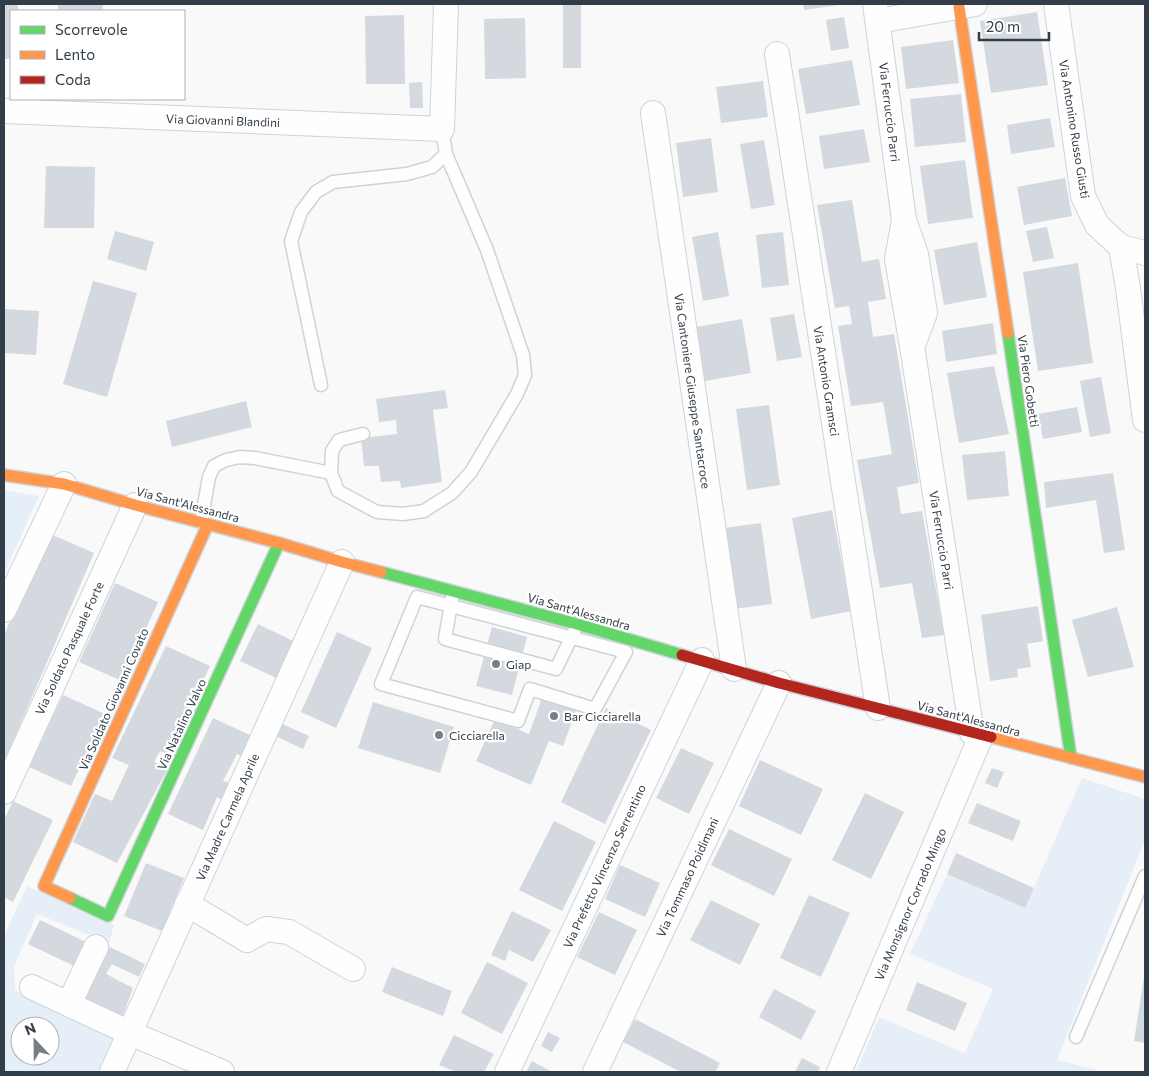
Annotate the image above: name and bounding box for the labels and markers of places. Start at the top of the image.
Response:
place label: Giap [506,657,531,671]
marker: Giap [490,658,502,670]
place label: Bar Cicciarella [564,709,641,723]
marker: Bar Cicciarella [548,710,560,722]
place label: Cicciarella [449,728,505,742]
marker: Cicciarella [433,729,445,741]

